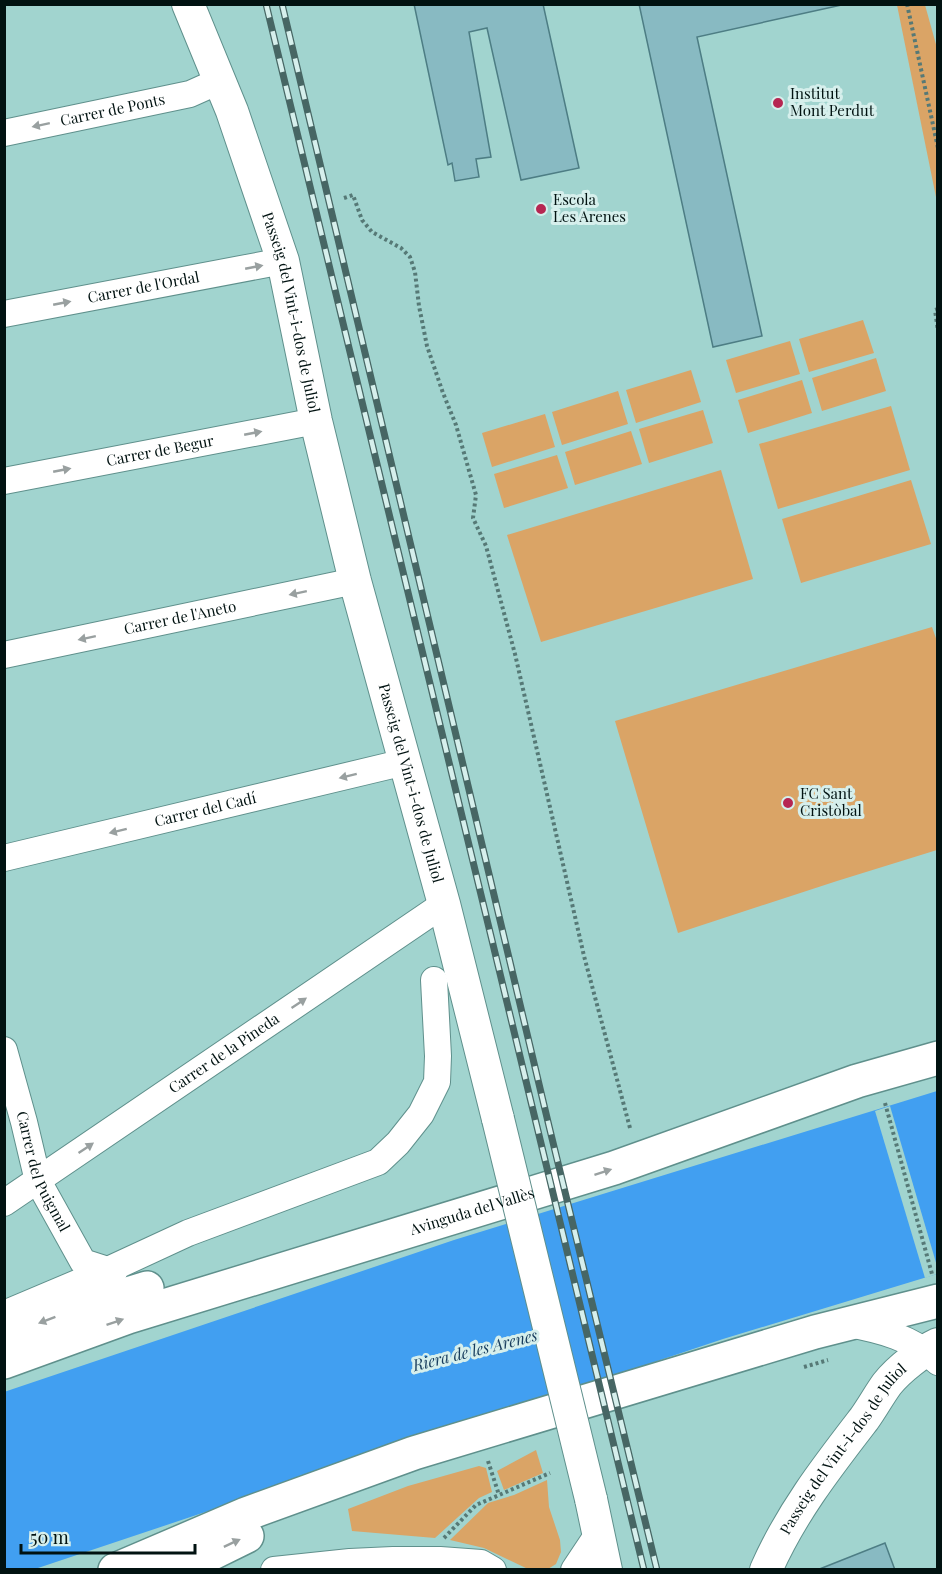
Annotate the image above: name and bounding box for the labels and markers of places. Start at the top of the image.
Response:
place label: Institut Mont Perdut [790,83,875,120]
marker: Institut Mont Perdut [771,96,785,110]
place label: Escola Les Arenes [553,189,626,226]
marker: Escola Les Arenes [534,202,548,216]
place label: FC Sant Cristòbal [800,783,862,820]
marker: FC Sant Cristòbal [781,796,795,810]

